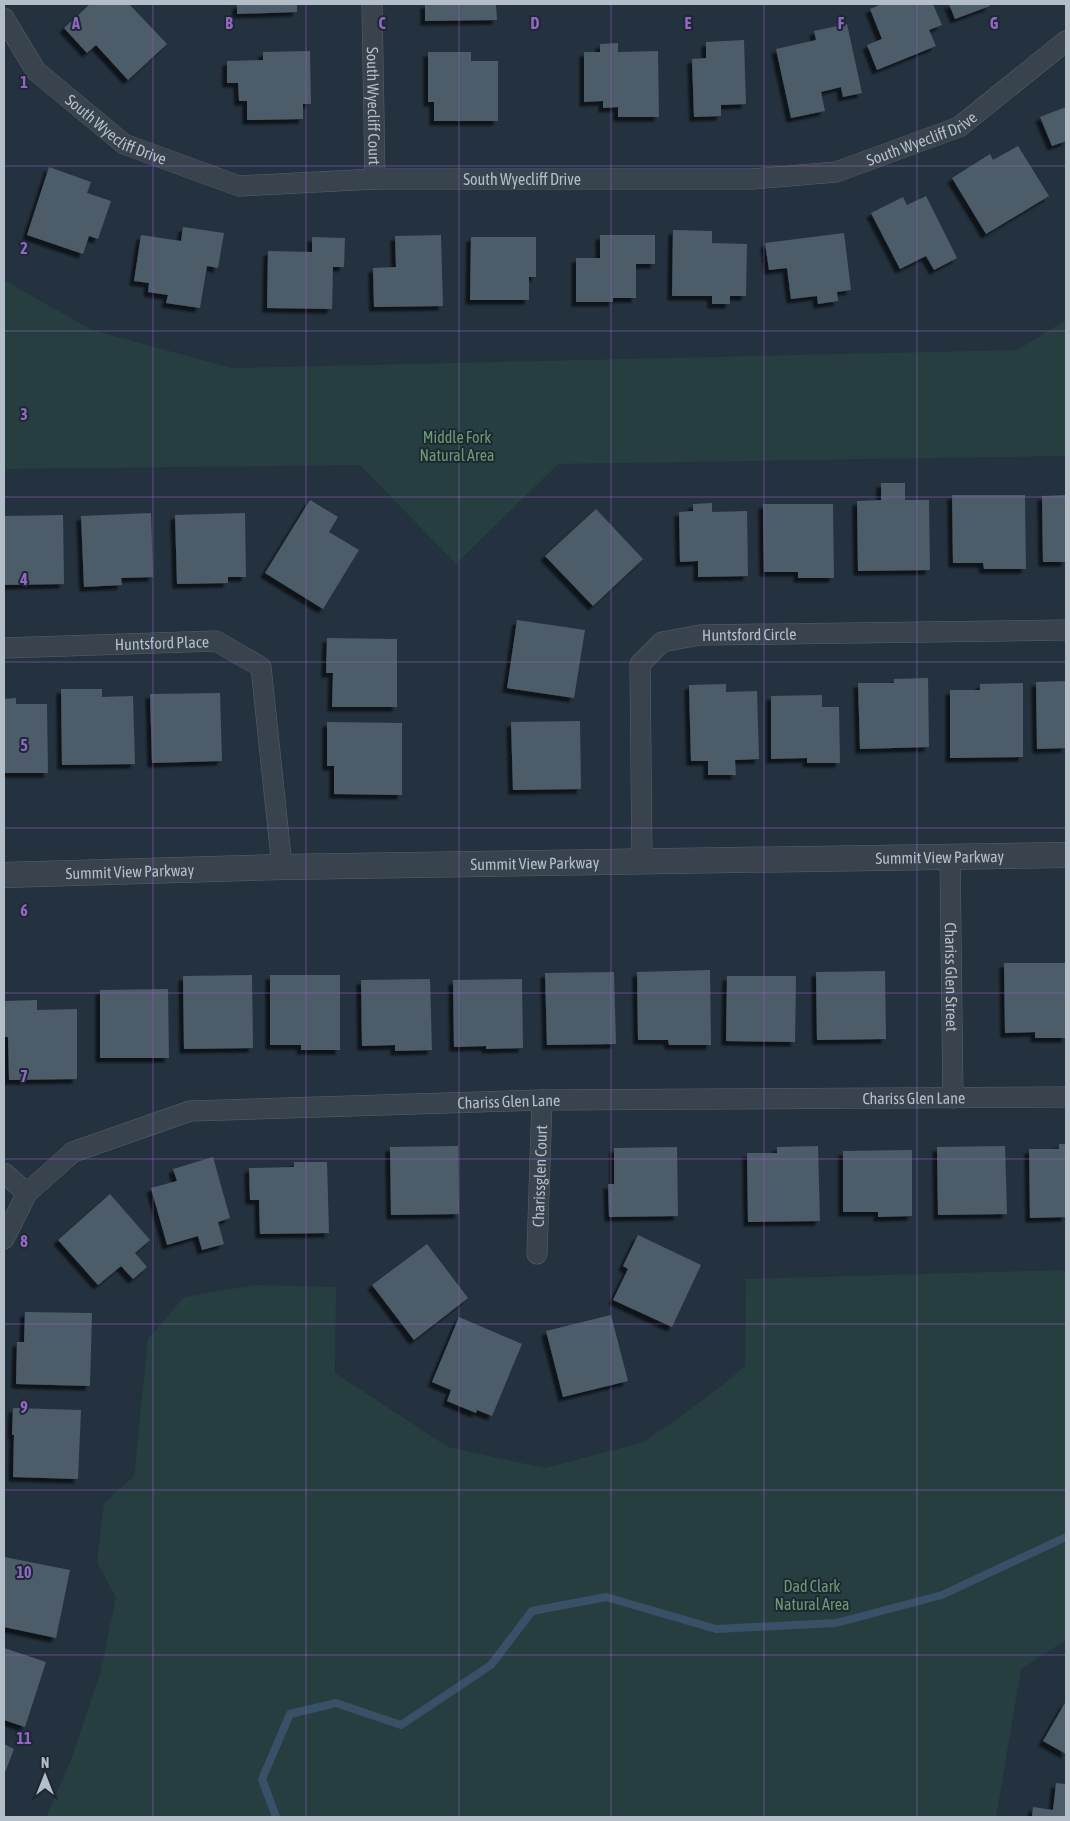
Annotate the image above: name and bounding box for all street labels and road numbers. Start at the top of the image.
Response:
street label: South Wyecliff Court [364,47,384,166]
street label: South Wyecliff Drive [62,90,169,168]
street label: South Wyecliff Drive [864,108,980,169]
street label: South Wyecliff Drive [463,170,581,189]
street label: Huntsford Circle [702,625,797,644]
street label: Huntsford Place [115,632,209,653]
street label: Summit View Parkway [875,847,1005,867]
street label: Summit View Parkway [470,853,600,873]
street label: Summit View Parkway [65,861,195,882]
street label: Chariss Glen Street [942,922,961,1032]
street label: Chariss Glen Lane [862,1089,965,1107]
street label: Chariss Glen Lane [457,1091,560,1112]
street label: Charissglen Court [529,1124,550,1227]

